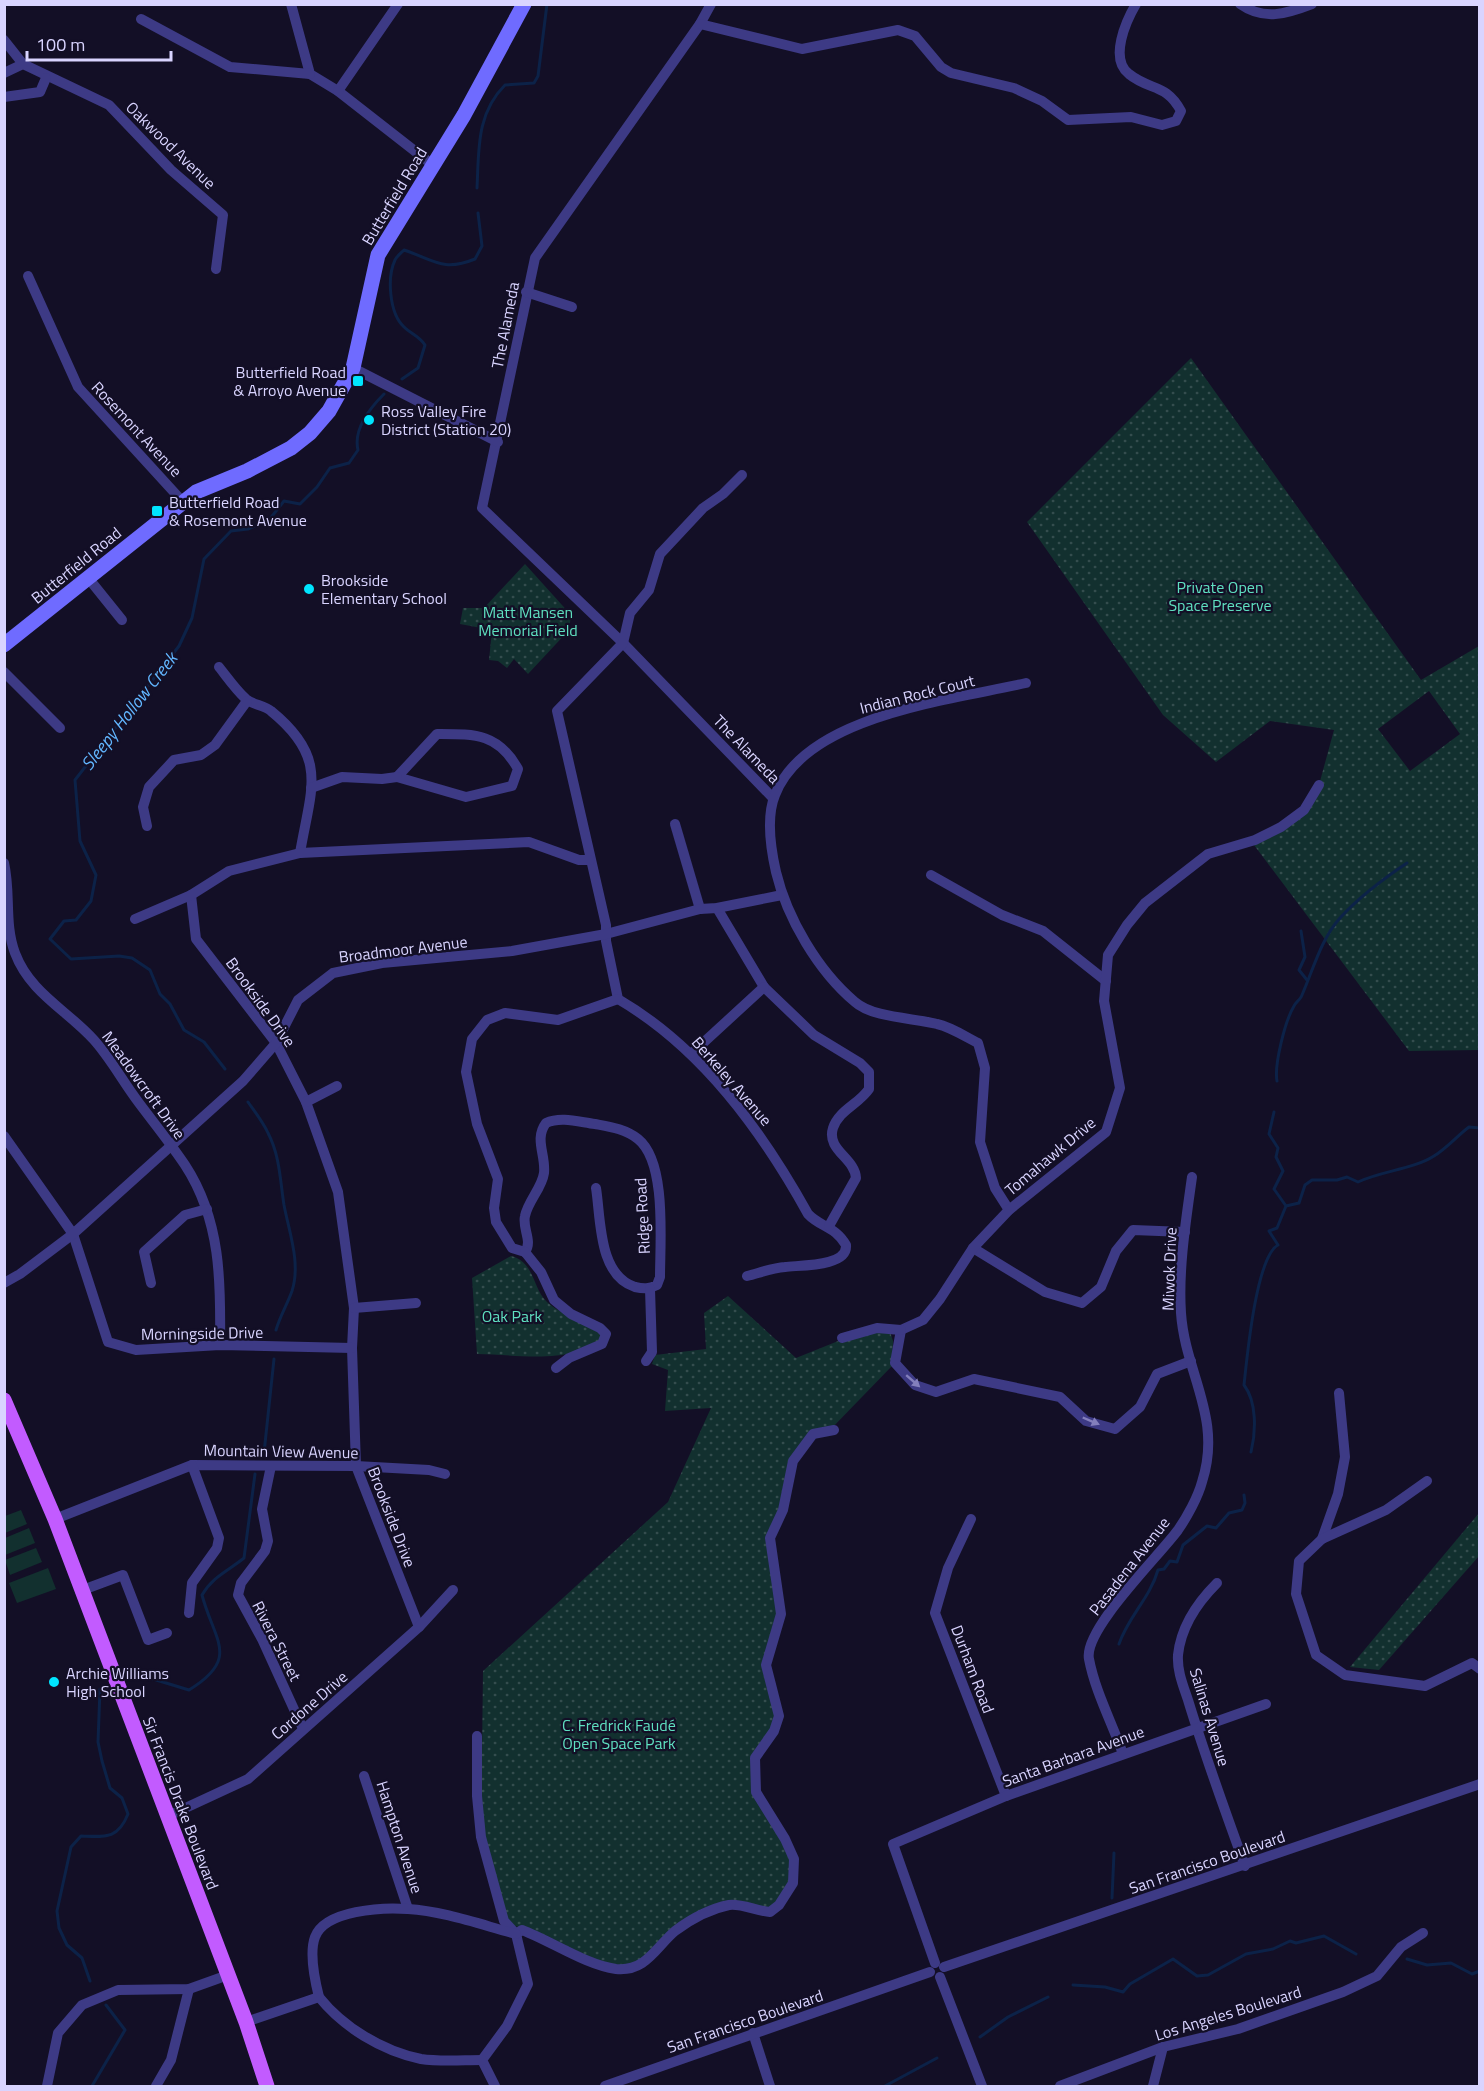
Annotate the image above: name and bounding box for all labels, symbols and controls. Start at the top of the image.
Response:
scale bar [27,24,171,62]
text: 100 m [36,31,85,58]
street label: Oakwood Avenue [120,96,222,194]
street label: Butterfield Road [355,143,433,249]
street label: The Alameda [485,280,525,370]
place label: Butterfield Road & Arroyo Avenue [233,360,346,402]
marker: Butterfield Road & Arroyo Avenue [351,374,365,388]
street label: Rosemont Avenue [86,376,188,482]
place label: Ross Valley Fire District (Station 20) [381,399,511,441]
marker: Ross Valley Fire District (Station 20) [362,413,376,427]
place label: Butterfield Road & Rosemont Avenue [169,490,307,532]
marker: Butterfield Road & Rosemont Avenue [150,504,164,518]
street label: Butterfield Road [26,521,126,609]
place label: Brookside Elementary School [321,568,447,610]
park label: Private Open Space Preserve [1168,575,1272,617]
marker: Brookside Elementary School [302,582,316,596]
park label: Matt Mansen Memorial Field [478,600,578,642]
water label: Sleepy Hollow Creek [74,645,185,776]
street label: Indian Rock Court [857,668,977,720]
street label: The Alameda [708,709,786,789]
street label: Broadmoor Avenue [337,929,469,969]
street label: Brookside Drive [220,952,302,1052]
street label: Meadowcroft Drive [96,1026,192,1144]
street label: Berkeley Avenue [686,1031,778,1131]
street label: Tomahawk Drive [999,1111,1101,1201]
street label: Ridge Road [628,1177,656,1255]
street label: Miwok Drive [1156,1227,1182,1311]
park label: Oak Park [482,1304,543,1328]
street label: Morningside Drive [141,1320,263,1346]
one-way arrow [905,1374,920,1387]
one-way arrow [1082,1416,1100,1426]
street label: Mountain View Avenue [203,1438,359,1464]
street label: Brookside Drive [362,1463,422,1571]
street label: Pasadena Avenue [1083,1511,1175,1621]
street label: Rivera Street [246,1597,308,1686]
street label: Durham Road [945,1622,1001,1716]
place label: Archie Williams High School [66,1661,169,1703]
street label: Cordone Drive [265,1665,353,1745]
street label: Salinas Avenue [1184,1665,1236,1769]
marker: Archie Williams High School [47,1675,61,1689]
street label: Sir Francis Drake Boulevard [137,1713,225,1893]
park label: C. Fredrick Faudé Open Space Park [562,1713,676,1755]
street label: Santa Barbara Avenue [999,1719,1147,1793]
street label: Hampton Avenue [371,1778,429,1896]
street label: San Francisco Boulevard [1126,1824,1288,1900]
street label: Los Angeles Boulevard [1152,1979,1304,2047]
street label: San Francisco Boulevard [664,1983,826,2059]

